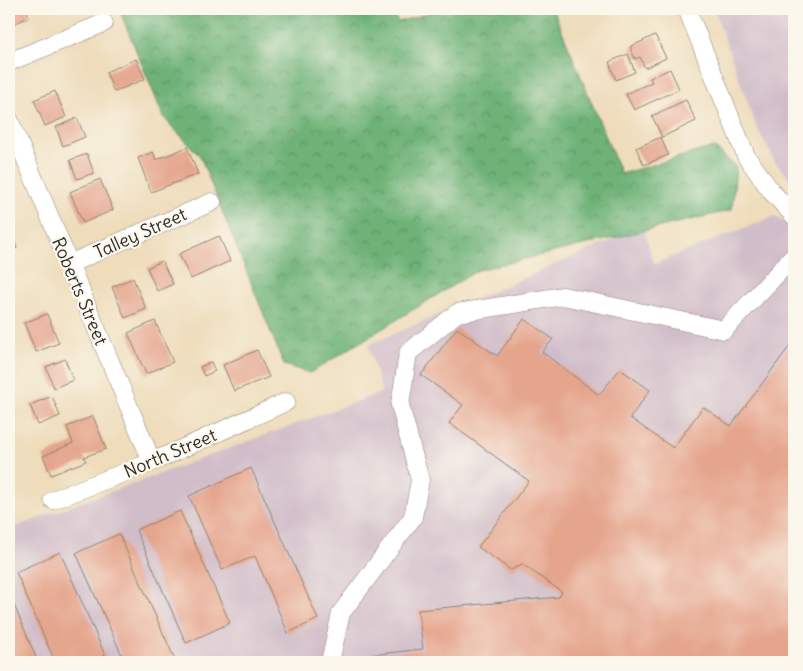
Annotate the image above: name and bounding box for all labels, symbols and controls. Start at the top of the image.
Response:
street label: Talley Street [90,202,190,264]
street label: Roberts Street [47,234,113,348]
street label: North Street [120,423,220,483]

